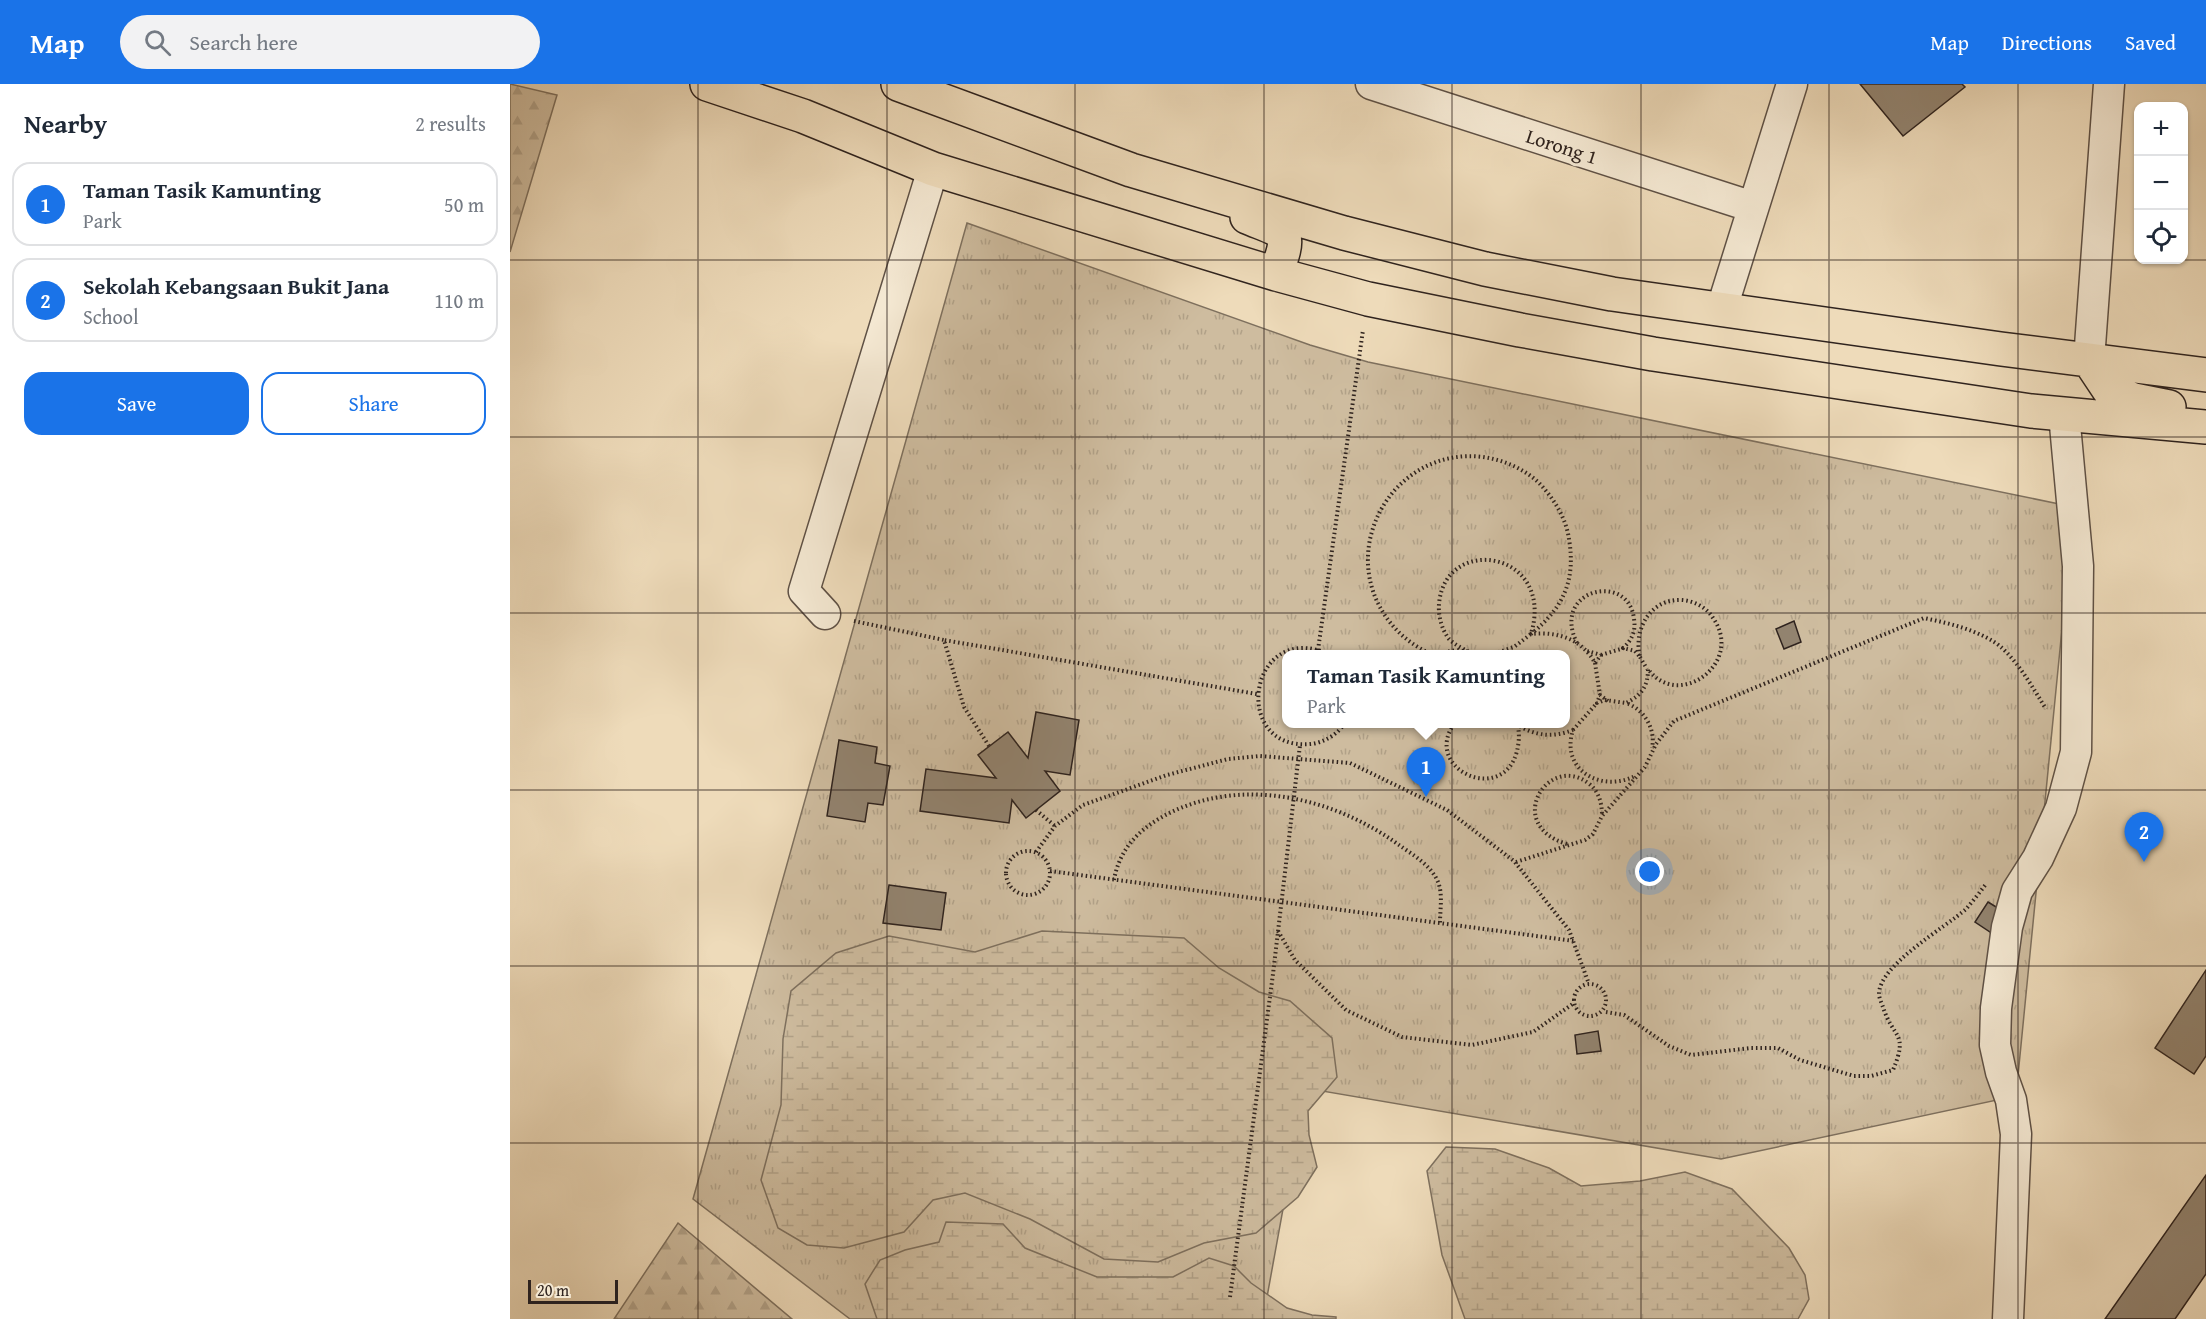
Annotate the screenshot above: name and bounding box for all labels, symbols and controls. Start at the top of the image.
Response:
search box [120,15,540,69]
text: Map [30,22,84,63]
icon: search [141,26,174,59]
text: Search here [189,26,298,58]
text: Map [1930,27,1969,58]
text: Directions [2002,27,2092,58]
text: Saved [2125,27,2176,58]
map controls [2134,102,2188,264]
button: + [2134,102,2188,156]
text: Nearby [24,104,107,143]
text: 2 results [415,109,486,138]
street label: Lorong 1 [1523,121,1601,171]
button: − [2134,156,2188,210]
text: Taman Tasik Kamunting [83,174,321,206]
text: 1 [40,190,51,219]
text: 50 m [444,190,484,219]
text: Park [83,206,122,235]
button: locate [2134,210,2188,264]
text: Sekolah Kebangsaan Bukit Jana [83,270,389,302]
text: 2 [40,286,51,315]
text: 110 m [434,286,484,315]
text: School [83,302,139,331]
button: Save [24,372,249,435]
button: Share [261,372,486,435]
popup [1282,650,1570,728]
text: Taman Tasik Kamunting [1307,659,1545,691]
text: Park [1307,691,1346,720]
pin: 1 [1406,748,1446,797]
pin: 2 [2124,812,2164,862]
your location [1635,857,1664,886]
scale bar [528,1277,618,1304]
text: 20 m [537,1278,569,1302]

